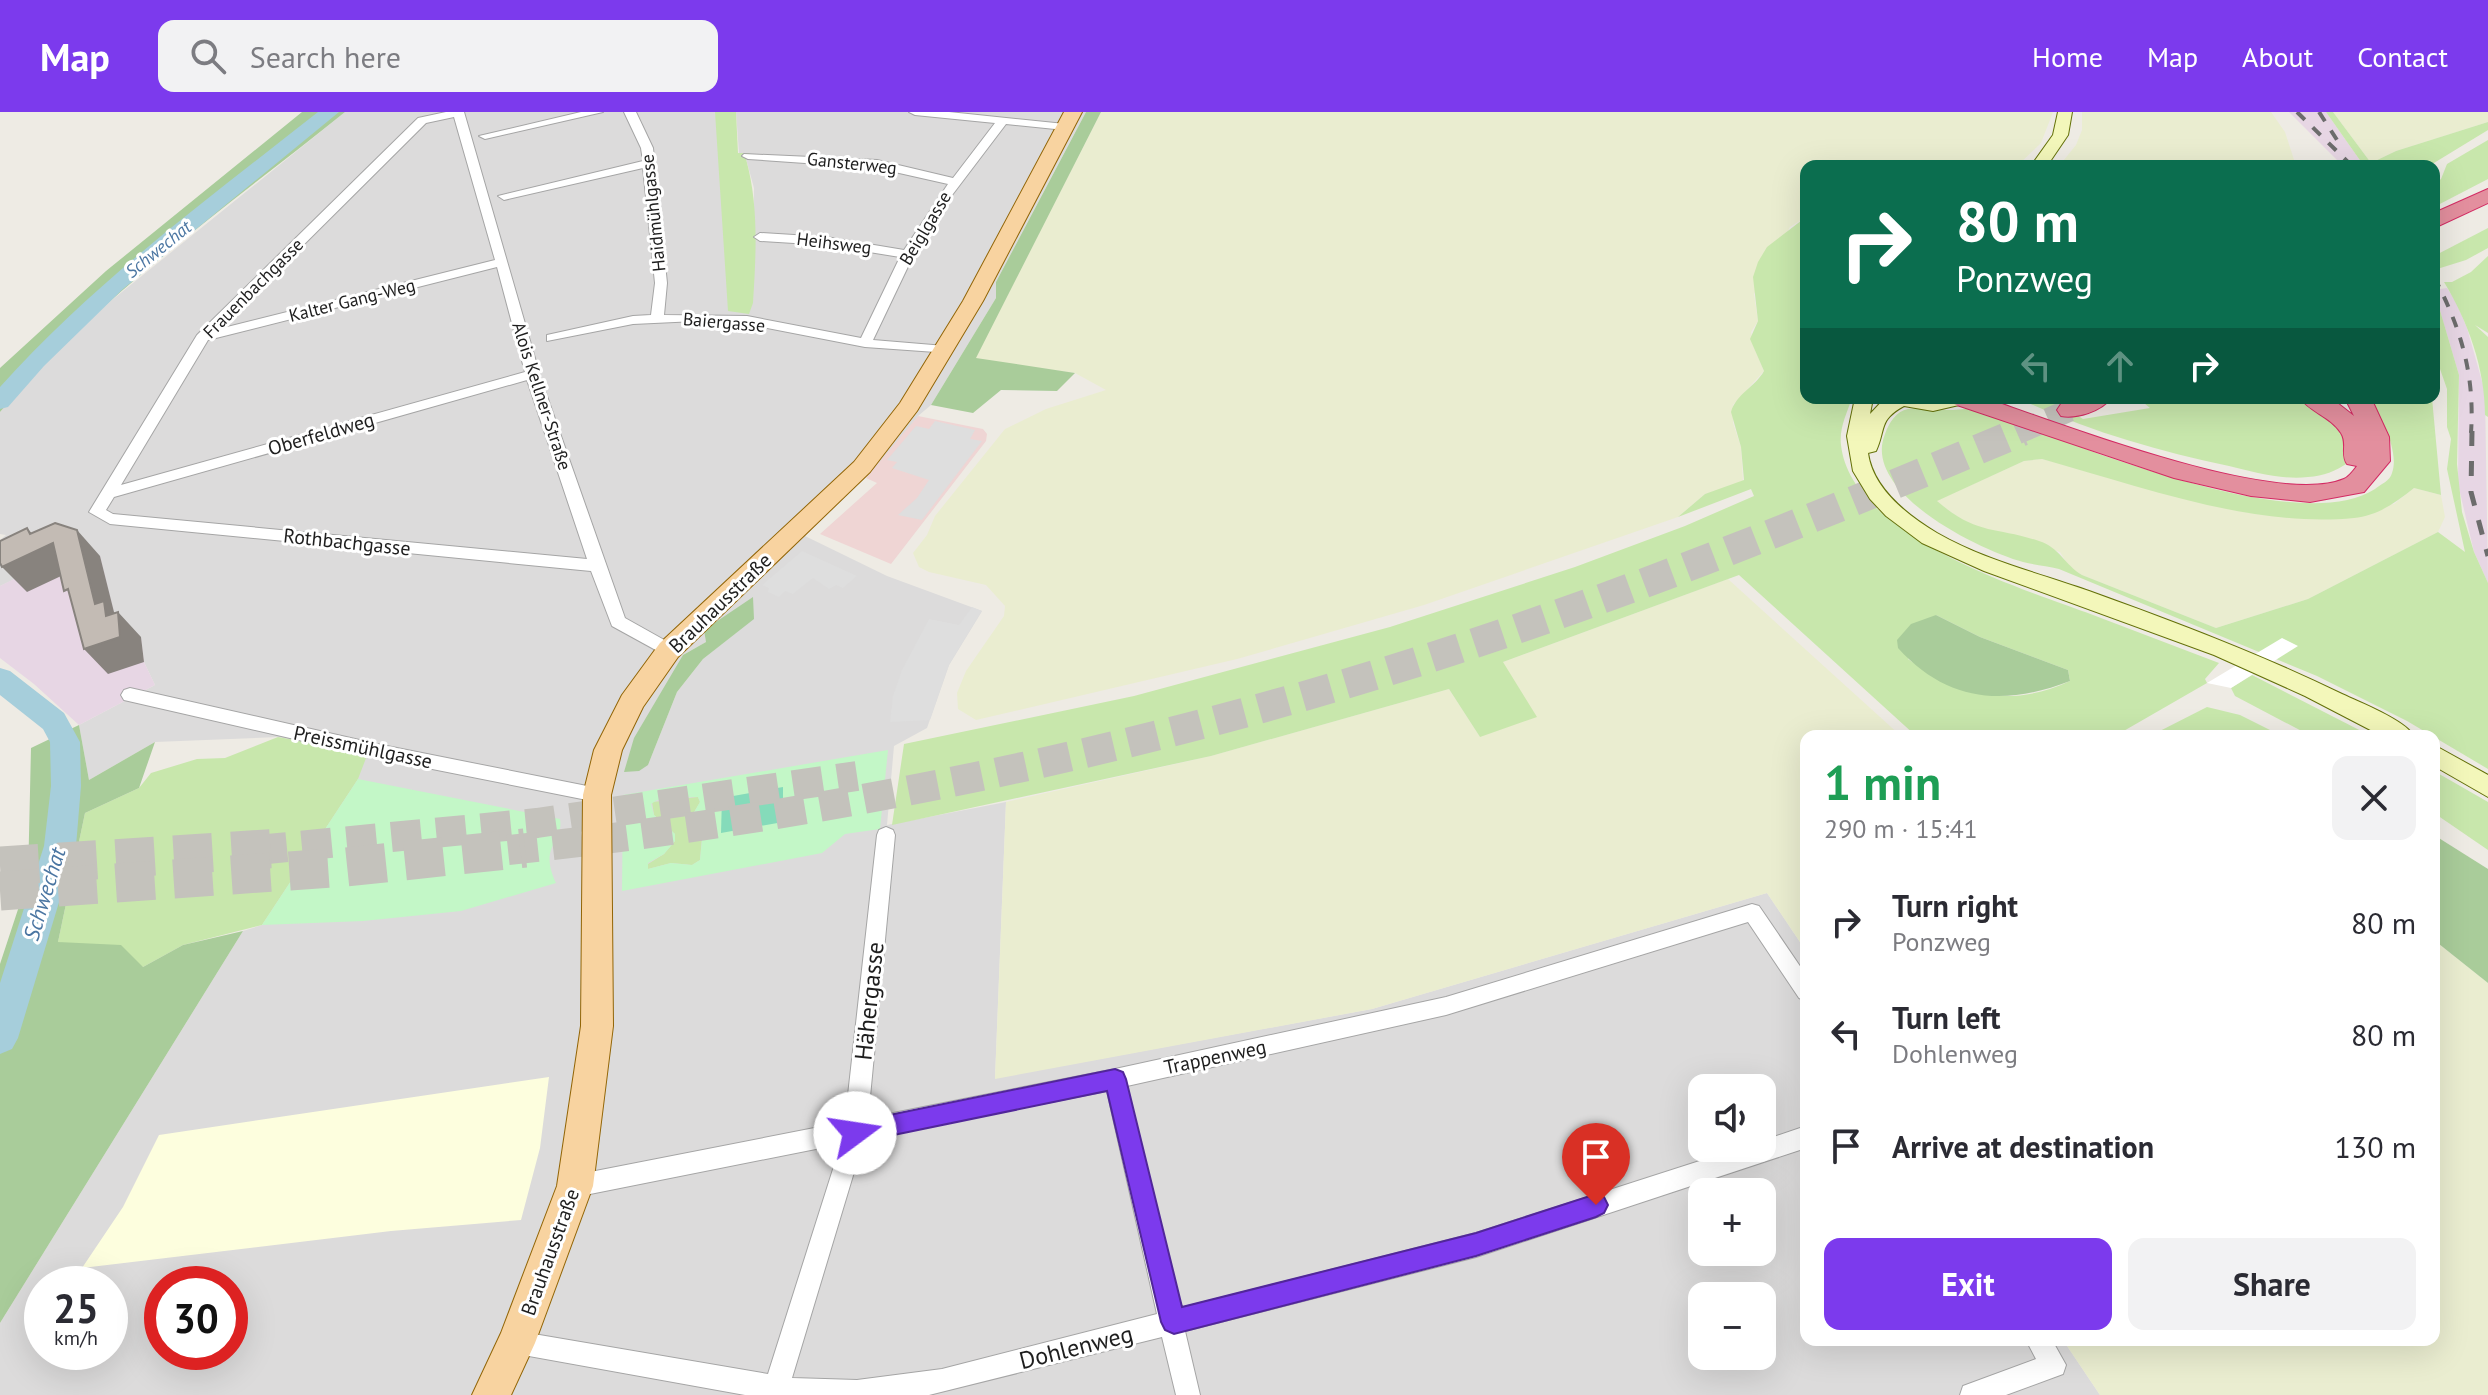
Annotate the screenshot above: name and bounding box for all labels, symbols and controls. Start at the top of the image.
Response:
search box [158,20,718,92]
text: Map [40,32,110,81]
icon: search [186,34,230,78]
text: Search here [250,37,401,76]
text: Home [2032,38,2103,75]
text: Map [2147,38,2198,75]
text: About [2242,38,2313,75]
text: Contact [2357,38,2448,75]
street label: Gansterweg [806,147,898,179]
street label: Haidmühlgasse [635,153,671,273]
text: 80 m [1956,185,2079,257]
street label: Beiglgasse [894,187,956,269]
icon: right [1824,192,1928,296]
water label: Schwechat [120,215,197,283]
street label: Heihsweg [795,227,873,259]
street label: Frauenbachgasse [198,233,308,343]
text: Ponzweg [1956,255,2093,302]
street label: Kalter Gang-Weg [286,273,418,327]
street label: Baiergasse [682,307,766,337]
street label: Alois Kellner-Straße [507,319,577,473]
icon: left [2014,344,2058,388]
icon: ahead [2098,344,2142,388]
icon: right [2182,344,2226,388]
street label: Oberfeldweg [265,406,377,462]
street label: Rothbachgasse [282,522,412,562]
street label: Brauhausstraße [663,547,777,659]
street label: Preissmühlgasse [291,720,435,774]
text: 1 min [1824,751,1941,813]
button: close [2332,756,2416,840]
text: 290 m · 15:41 [1824,812,1978,845]
water label: Schwechat [17,843,72,944]
text: Turn right [1892,886,2018,925]
icon: right [1824,900,1868,944]
text: 80 m [2351,903,2416,942]
text: Ponzweg [1892,925,1991,958]
street label: Hähergasse [847,940,891,1062]
text: Turn left [1892,998,2000,1037]
icon: left [1824,1012,1868,1056]
text: 80 m [2351,1015,2416,1054]
street label: Trappenweg [1162,1034,1268,1080]
text: Dohlenweg [1892,1037,2018,1070]
map controls [1688,1074,1776,1370]
button: sound [1688,1074,1776,1162]
position arrow [813,1091,897,1175]
pin [1562,1123,1630,1205]
icon: arrive [1824,1124,1868,1168]
text: Arrive at destination [1892,1127,2154,1166]
text: 130 m [2335,1127,2416,1166]
icon: arrive [1574,1135,1618,1179]
button: + [1688,1178,1776,1266]
street label: Brauhausstraße [515,1185,585,1319]
button: Exit [1824,1238,2112,1330]
button: Share [2128,1238,2416,1330]
speed limit sign: 30 [144,1266,248,1370]
text: 25 [53,1282,99,1334]
button: − [1688,1282,1776,1370]
street label: Dohlenweg [1016,1318,1136,1376]
text: km/h [54,1325,98,1351]

